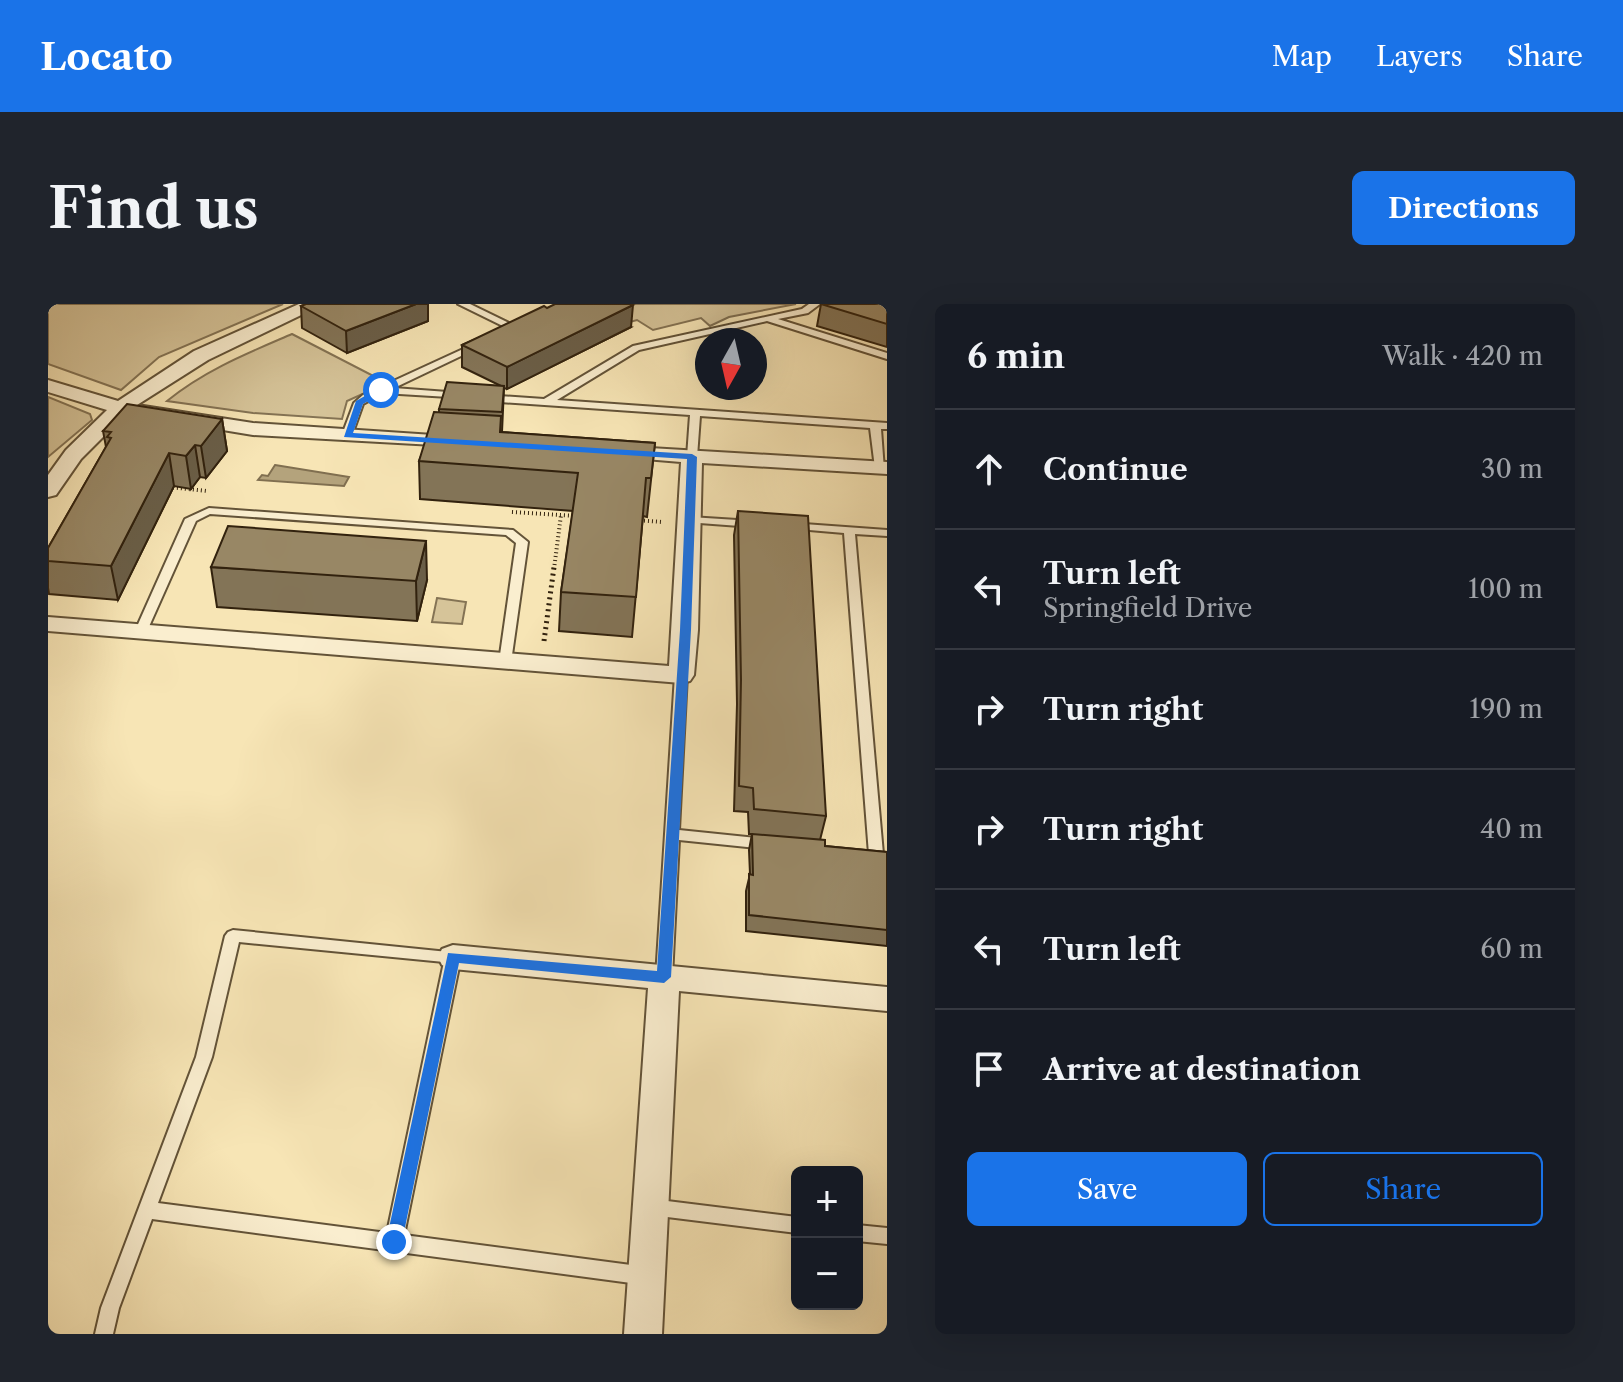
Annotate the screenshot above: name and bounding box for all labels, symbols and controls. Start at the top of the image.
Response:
text: Locato [40,33,173,80]
text: Map [1272,39,1332,73]
text: Layers [1376,39,1463,73]
text: Share [1507,39,1583,73]
button: Directions [1352,171,1575,245]
text: Find us [48,174,259,243]
north arrow [695,328,767,400]
text: 6 min [967,335,1065,377]
text: Walk · 420 m [1382,340,1543,372]
route start [363,372,399,408]
icon: ahead [967,447,1011,491]
text: Continue [1043,451,1188,488]
text: 30 m [1481,453,1543,485]
text: Turn left [1043,555,1180,592]
icon: left [967,567,1011,611]
text: 100 m [1468,573,1543,605]
text: Springfield Drive [1043,592,1252,624]
icon: right [967,687,1011,731]
text: Turn right [1043,691,1203,728]
text: 190 m [1469,693,1543,725]
icon: right [967,807,1011,851]
text: Turn right [1043,811,1203,848]
text: 40 m [1480,813,1543,845]
icon: left [967,927,1011,971]
text: Turn left [1043,931,1180,968]
text: 60 m [1480,933,1543,965]
icon: arrive [967,1047,1011,1091]
text: Arrive at destination [1043,1051,1361,1088]
button: Save [967,1152,1247,1226]
button: Share [1263,1152,1543,1226]
map controls [791,1166,863,1310]
button: + [791,1166,863,1238]
route end [376,1224,412,1260]
button: − [791,1238,863,1310]

